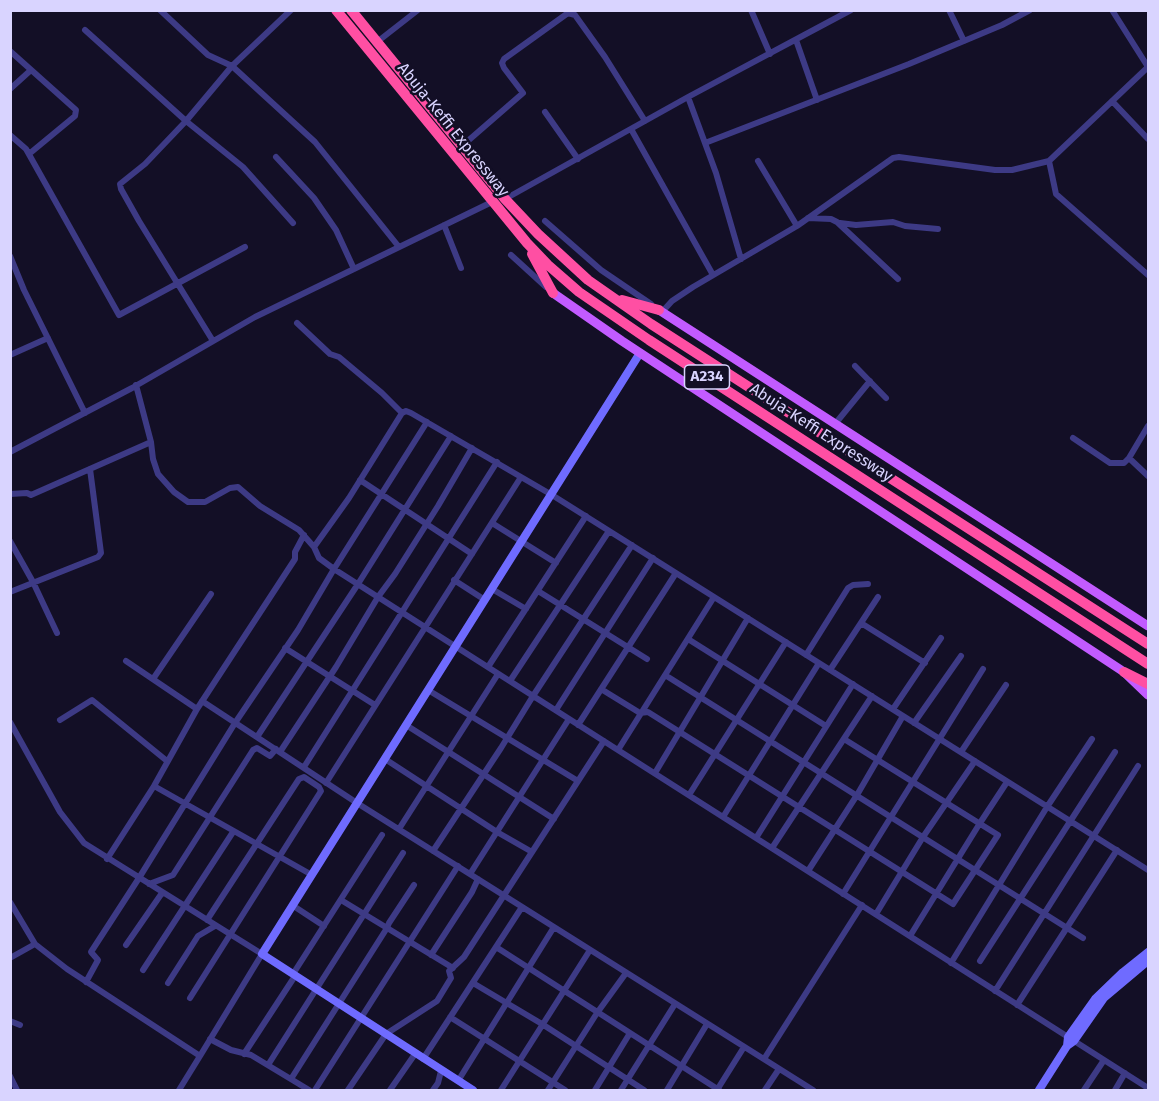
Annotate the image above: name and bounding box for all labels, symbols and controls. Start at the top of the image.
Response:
street label: Abuja-Keffi Expressway [393,59,513,201]
road number: A234 [684,365,730,389]
street label: Abuja-Keffi Expressway [746,380,896,486]

